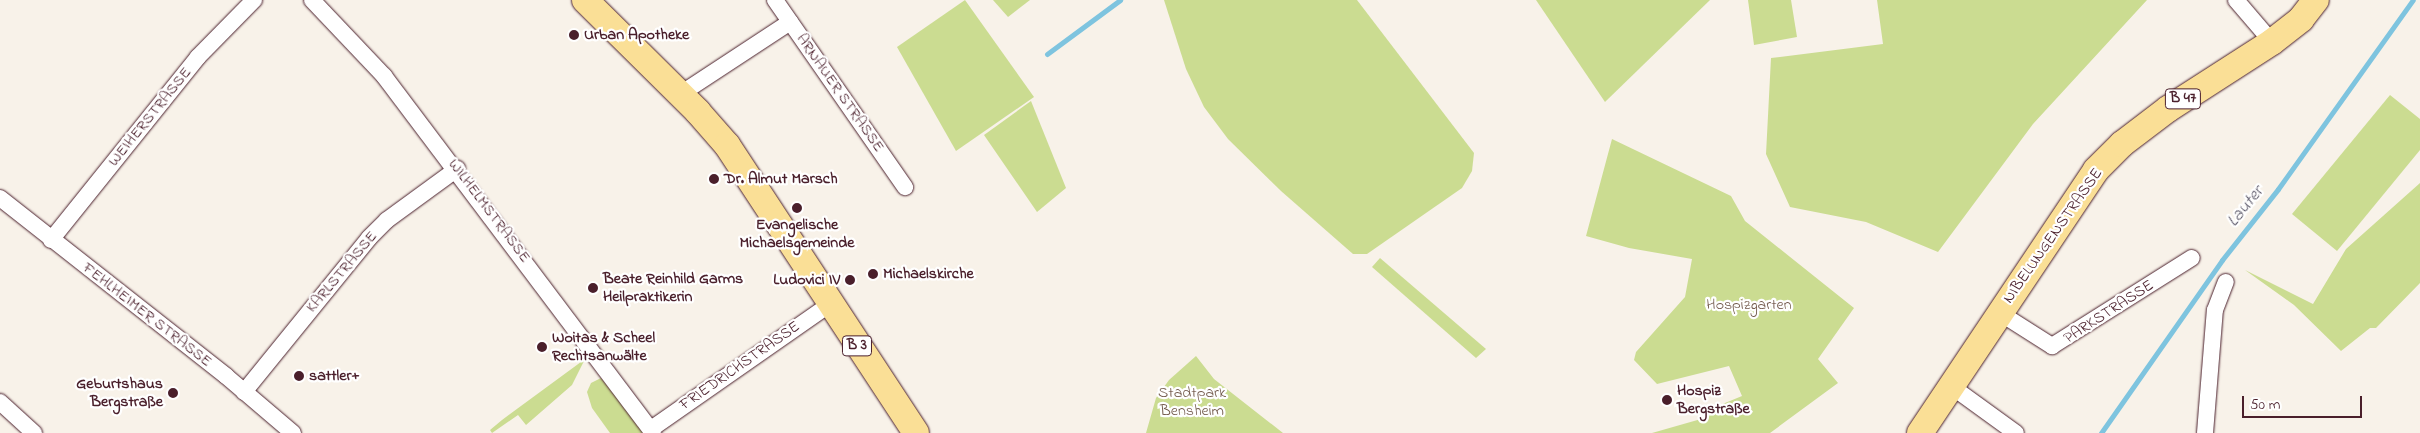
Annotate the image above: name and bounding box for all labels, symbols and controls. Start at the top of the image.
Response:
place label: Urban Apotheke [584,25,689,45]
marker: Urban Apotheke [568,29,580,41]
street label: ARNAUER STRASSE [792,30,888,156]
street label: WEIHERSTRASSE [104,64,196,170]
road number: B 47 [2164,86,2202,112]
street label: WILHELMSTRASSE [444,155,534,267]
street label: NIBELUNGENSTRASSE [1999,165,2107,307]
place label: Dr. Almut Marsch [724,169,838,189]
marker: Dr. Almut Marsch [708,173,720,185]
water label: Lauter [2223,182,2269,232]
marker: Evangelische Michaelsgemeinde [791,202,803,214]
place label: Evangelische Michaelsgemeinde [740,215,854,253]
street label: KARLSTRASSE [302,227,382,317]
street label: FEHLHEIMER STRASSE [79,259,215,371]
place label: Michaelskirche [883,264,974,284]
marker: Michaelskirche [867,268,879,280]
place label: Beate Reinhild Garms Heilpraktikerin [603,269,743,307]
place label: Ludovici IV [773,270,840,290]
marker: Ludovici IV [844,274,856,286]
street label: PARKSTRASSE [2061,276,2157,348]
marker: Beate Reinhild Garms Heilpraktikerin [587,282,599,294]
park label: Hospizgarten [1706,295,1792,315]
street label: FRIEDRICHSTRASSE [676,317,804,415]
place label: Woitas & Scheel Rechtsanwälte [552,328,655,366]
road number: B 3 [841,334,873,358]
marker: Woitas & Scheel Rechtsanwälte [536,341,548,353]
place label: sattler+ [309,366,360,386]
marker: sattler+ [293,370,305,382]
place label: Geburtshaus Bergstraße [76,374,163,412]
place label: Hospiz Bergstraße [1677,381,1750,419]
park label: Stadtpark Bensheim [1158,383,1226,421]
scale bar [2245,386,2365,418]
marker: Geburtshaus Bergstraße [167,387,179,399]
marker: Hospiz Bergstraße [1661,394,1673,406]
text: 50 m [2250,394,2280,416]

